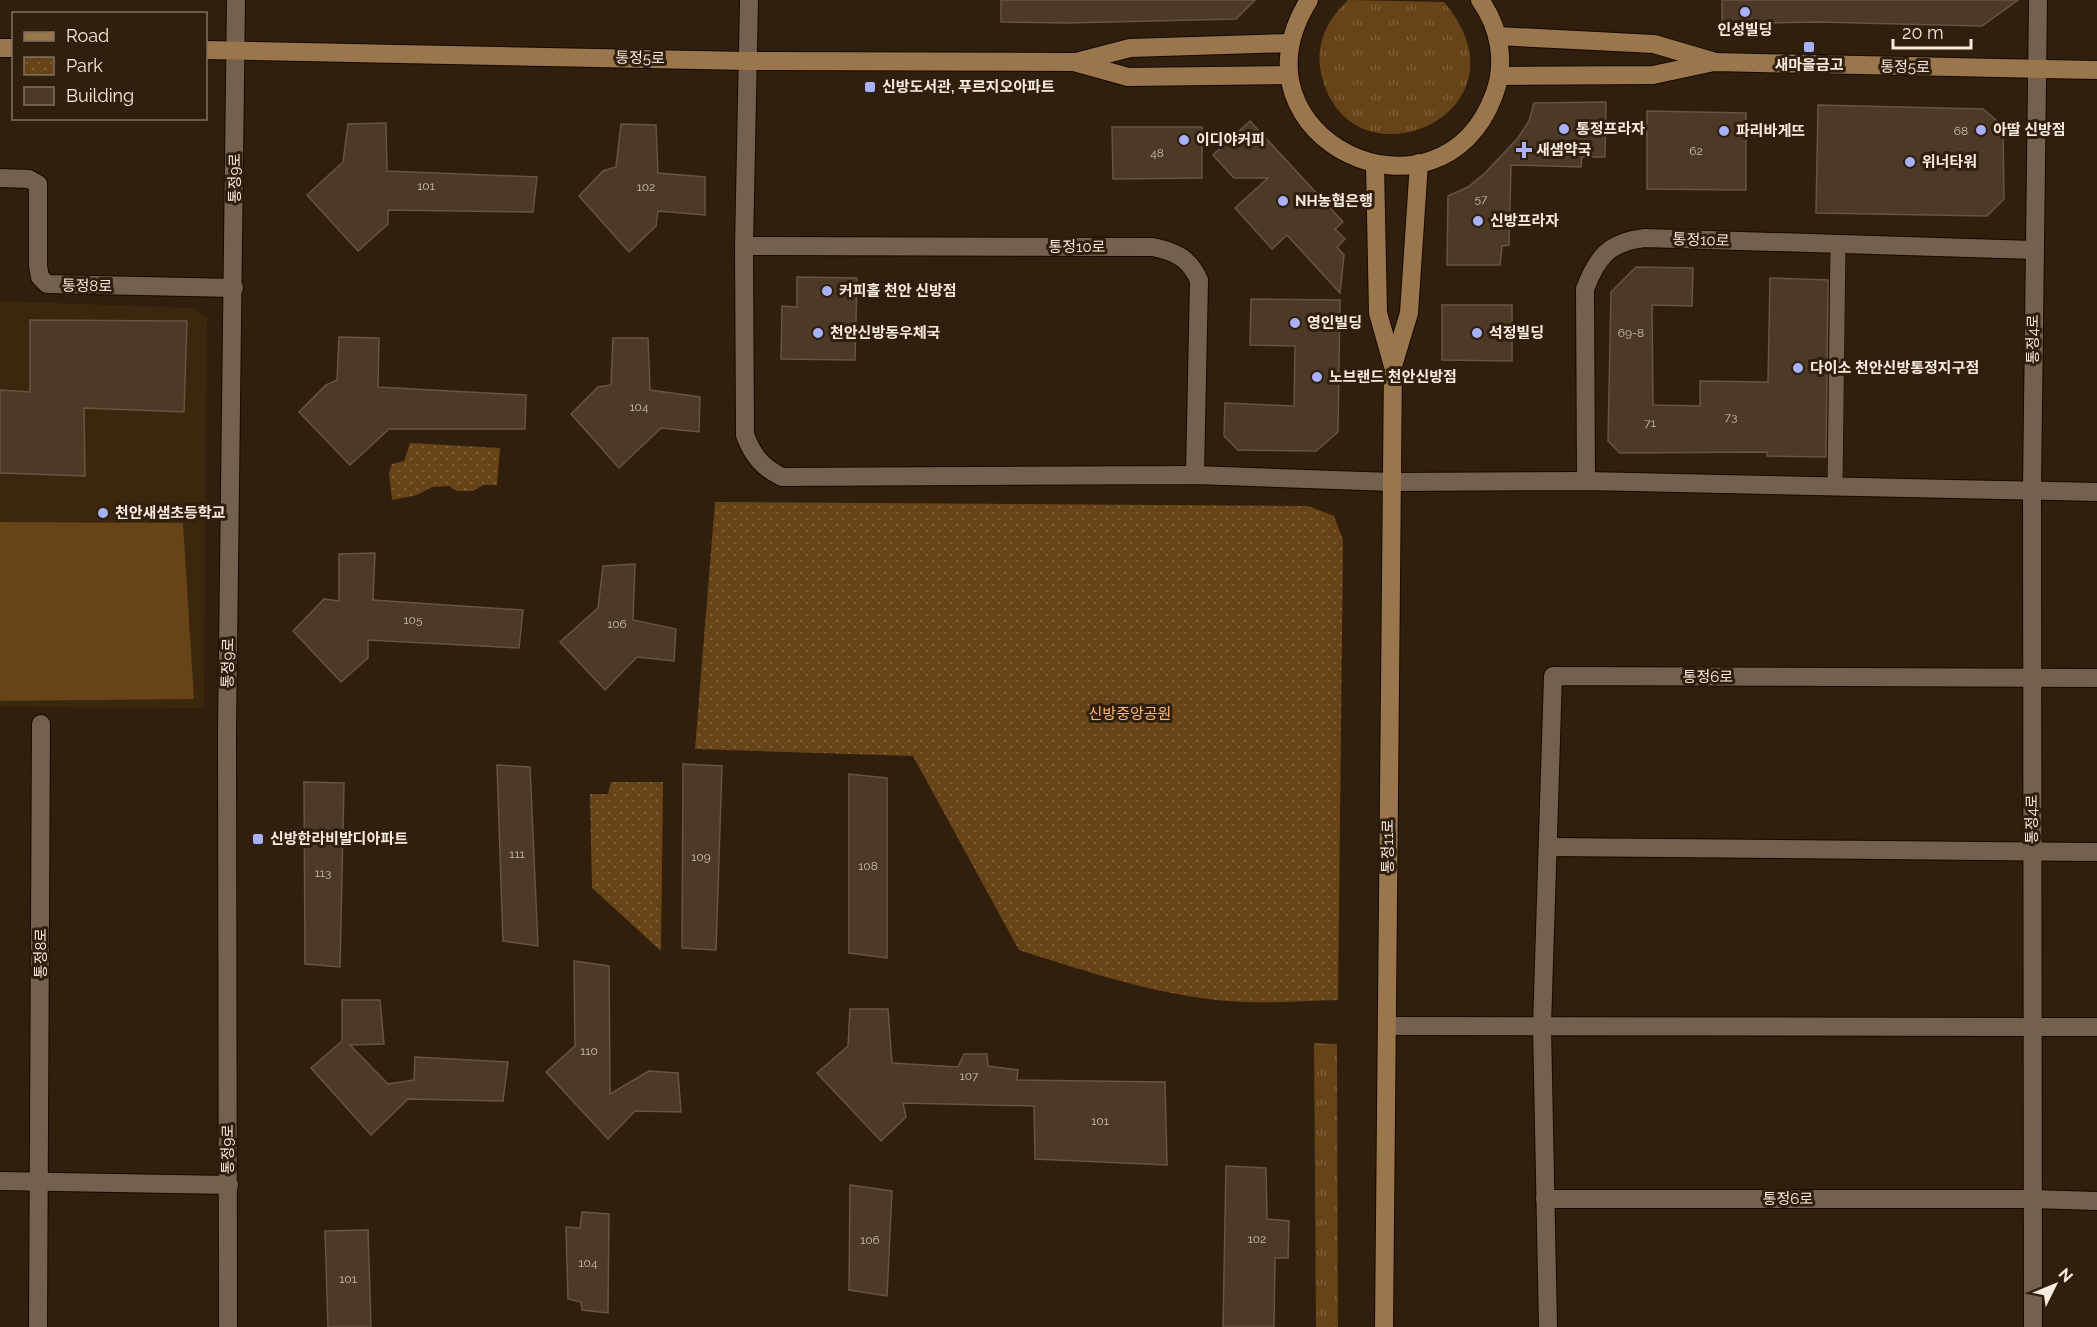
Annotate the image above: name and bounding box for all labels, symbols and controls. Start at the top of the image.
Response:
marker: 인성빌딩 [1738,5,1752,19]
legend [12,12,207,120]
scale bar [1893,12,1971,50]
place label: 인성빌딩 [1717,21,1773,39]
text: 20 m [1902,22,1944,43]
text: Road [66,25,109,46]
marker: 새마을금고 [1802,40,1816,54]
street label: 통정5로 [615,49,665,67]
text: Park [66,55,103,76]
place label: 새마을금고 [1774,56,1844,74]
street label: 통정5로 [1880,58,1930,76]
place label: 신방도서관, 푸르지오아파트 [882,78,1055,96]
marker: 신방도서관, 푸르지오아파트 [863,80,877,94]
text: Building [66,85,134,106]
place label: 통정프라자 [1576,120,1645,138]
place label: 아딸 신방점 [1993,121,2066,139]
marker: 통정프라자 [1557,122,1571,136]
place label: 파리바게뜨 [1736,122,1805,140]
marker: 아딸 신방점 [1974,123,1988,137]
marker: 파리바게뜨 [1717,124,1731,138]
house number: 68 [1954,124,1968,138]
place label: 이디야커피 [1196,131,1265,149]
marker: 이디야커피 [1177,133,1191,147]
place label: 새샘약국 [1536,141,1591,159]
marker: 새샘약국 [1517,143,1531,157]
house number: 62 [1689,144,1703,158]
house number: 48 [1150,146,1164,160]
street label: 통정9로 [226,153,244,203]
place label: 위너타워 [1922,153,1977,171]
marker: 위너타워 [1903,155,1917,169]
house number: 101 [417,179,435,193]
house number: 102 [637,180,655,194]
place label: NH농협은행 [1295,192,1373,210]
house number: 57 [1475,192,1488,206]
marker: NH농협은행 [1276,194,1290,208]
place label: 신방프라자 [1490,212,1559,230]
marker: 신방프라자 [1471,214,1485,228]
street label: 통정10로 [1672,230,1730,250]
street label: 통정10로 [1048,238,1106,256]
street label: 통정8로 [62,277,112,295]
place label: 커피홀 천안 신방점 [839,282,957,300]
marker: 커피홀 천안 신방점 [820,284,834,298]
place label: 영인빌딩 [1307,314,1362,332]
street label: 통정4로 [2024,314,2042,364]
marker: 영인빌딩 [1288,316,1302,330]
place label: 천안신방동우체국 [830,324,941,342]
place label: 석정빌딩 [1489,324,1544,342]
marker: 천안신방동우체국 [811,326,825,340]
marker: 석정빌딩 [1470,326,1484,340]
house number: 69-8 [1618,326,1644,340]
place label: 다이소 천안신방통정지구점 [1810,359,1979,377]
marker: 다이소 천안신방통정지구점 [1791,361,1805,375]
place label: 노브랜드 천안신방점 [1329,368,1457,386]
marker: 노브랜드 천안신방점 [1310,370,1324,384]
house number: 104 [629,400,649,414]
house number: 73 [1725,410,1737,424]
house number: 71 [1644,416,1656,430]
place label: 천안새샘초등학교 [115,504,226,522]
marker: 천안새샘초등학교 [96,506,110,520]
house number: 105 [403,613,423,627]
house number: 106 [607,617,627,631]
street label: 통정9로 [219,638,237,688]
street label: 통정6로 [1683,668,1733,686]
park label: 신방중앙공원 [1089,705,1171,723]
street label: 통정4로 [2023,794,2041,844]
street label: 통정11로 [1379,819,1397,873]
place label: 신방한라비발디아파트 [270,830,408,848]
marker: 신방한라비발디아파트 [251,832,265,846]
house number: 111 [509,847,525,861]
house number: 109 [691,850,711,864]
house number: 108 [858,859,878,873]
house number: 113 [315,866,331,880]
street label: 통정8로 [32,928,50,978]
house number: 110 [580,1044,598,1058]
house number: 107 [960,1069,979,1083]
house number: 101 [1091,1114,1109,1128]
street label: 통정9로 [219,1124,237,1174]
street label: 통정6로 [1763,1190,1813,1208]
house number: 102 [1248,1232,1266,1246]
house number: 106 [860,1233,880,1247]
north arrow [2025,1255,2085,1315]
house number: 104 [578,1256,598,1270]
text: N [2054,1264,2077,1286]
house number: 101 [339,1272,357,1286]

